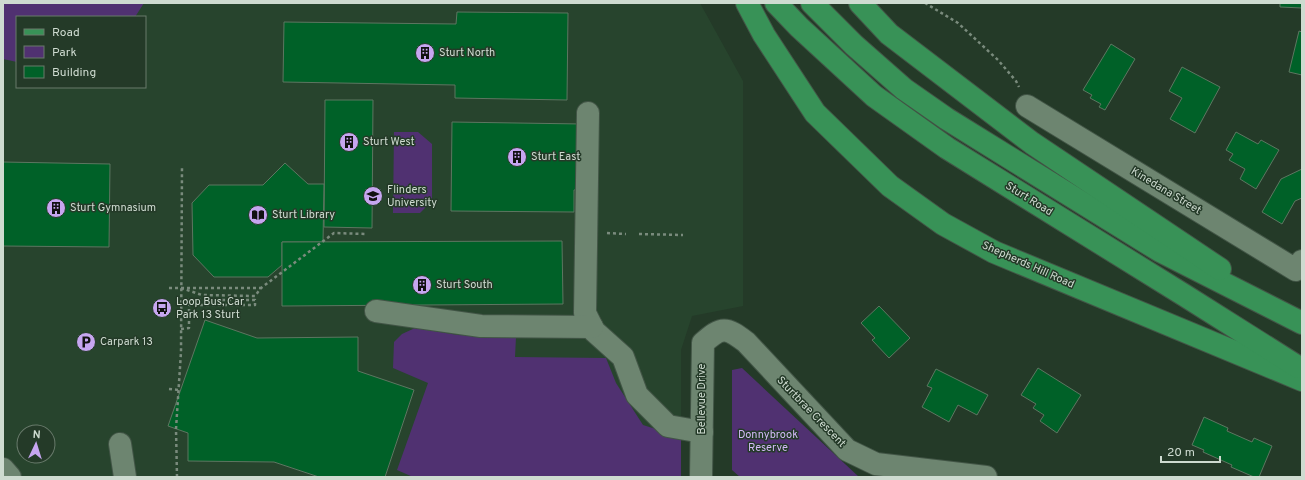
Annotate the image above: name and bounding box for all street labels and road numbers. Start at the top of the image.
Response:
street label: Kinedana Street [1128,165,1204,217]
street label: Sturt Road [1003,179,1055,219]
street label: Shepherds Hill Road [980,238,1076,292]
street label: Bellevue Drive [695,363,709,435]
street label: Sturtbrae Crescent [774,374,848,450]

